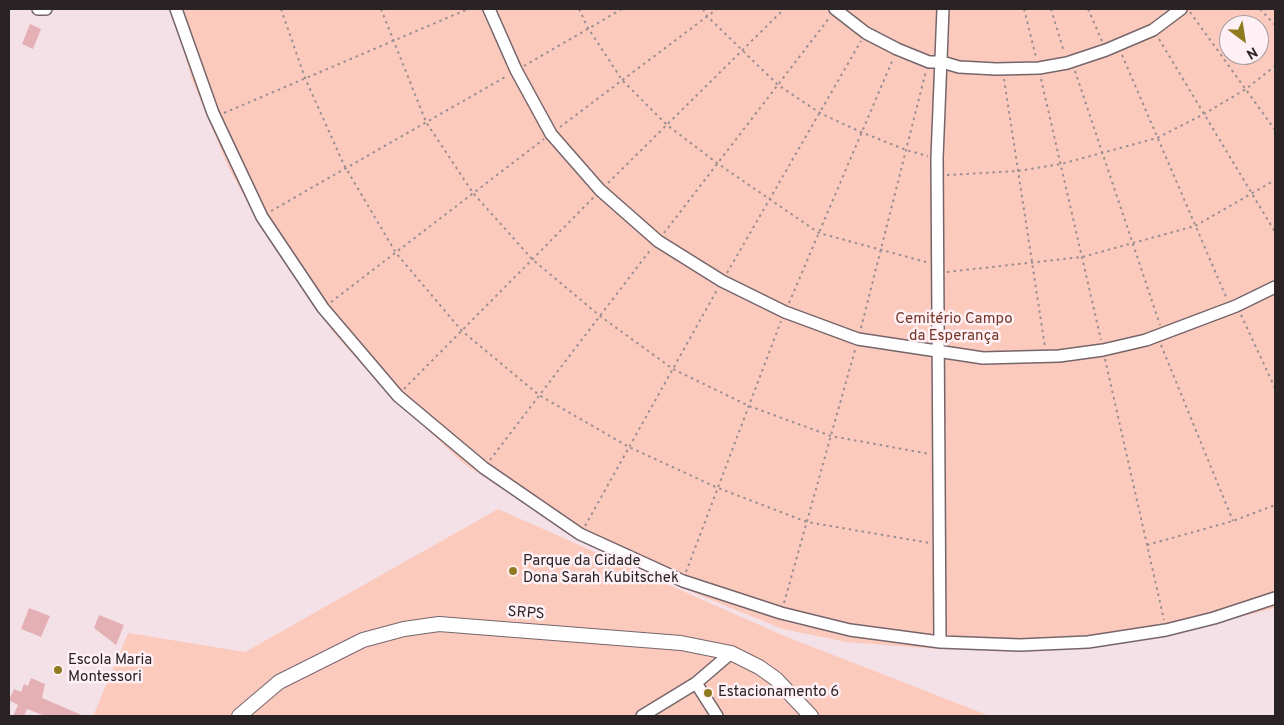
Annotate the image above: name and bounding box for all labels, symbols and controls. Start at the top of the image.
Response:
north arrow [1219,15,1269,65]
text: N [1243,43,1260,62]
park label: Cemitério Campo da Esperança [895,311,1013,346]
place label: Parque da Cidade Dona Sarah Kubitschek [523,553,679,588]
marker: Parque da Cidade Dona Sarah Kubitschek [507,565,519,577]
street label: SRPS [507,604,545,624]
place label: Escola Maria Montessori [68,652,152,687]
marker: Escola Maria Montessori [52,664,64,676]
place label: Estacionamento 6 [718,684,839,702]
marker: Estacionamento 6 [702,687,714,699]

